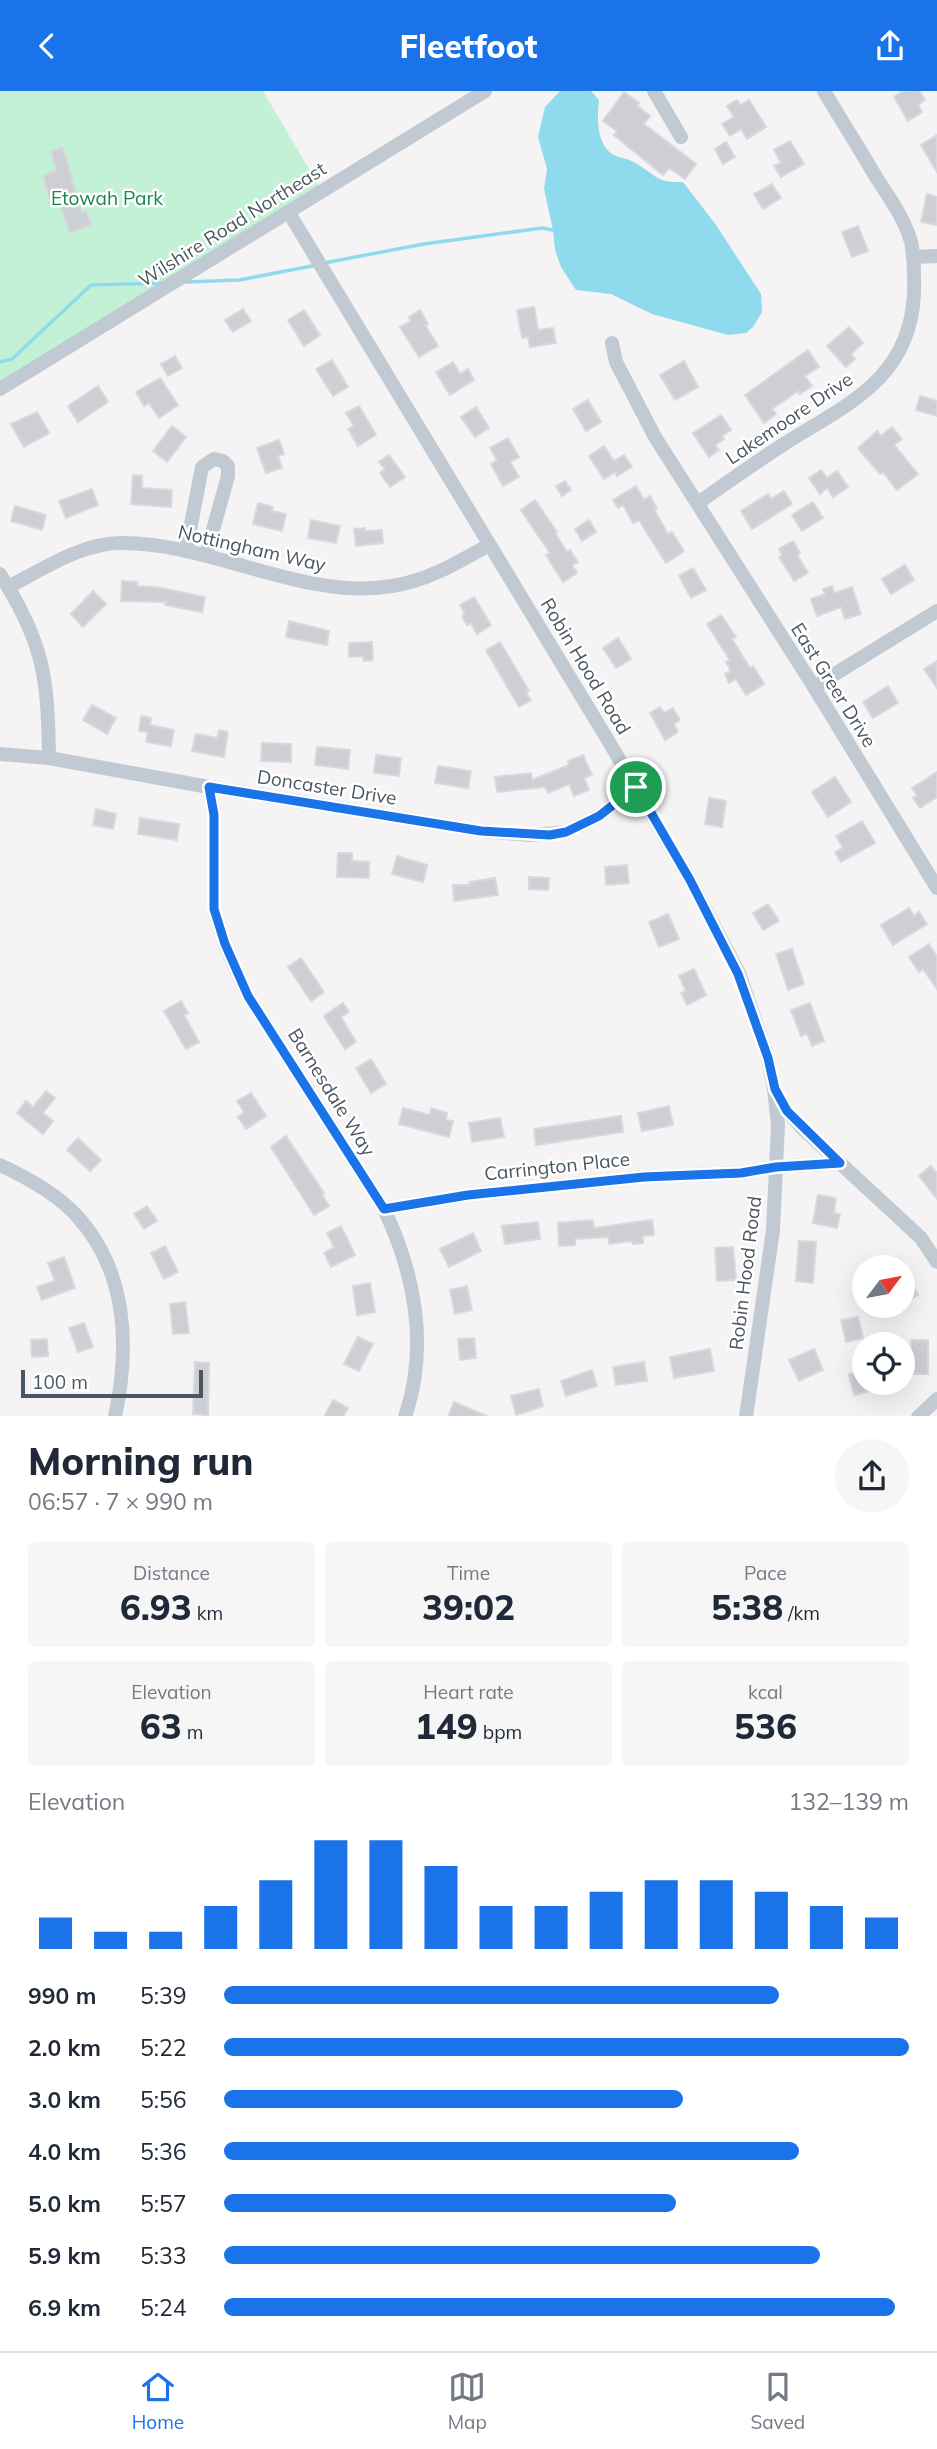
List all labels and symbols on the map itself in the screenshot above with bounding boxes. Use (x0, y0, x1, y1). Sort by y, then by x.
street label: Wilshire Road Northeast (134, 156, 331, 292)
park label: Etowah Park (51, 186, 163, 210)
street label: Lakemoore Drive (721, 367, 857, 469)
street label: Nottingham Way (176, 519, 328, 577)
street label: Robin Hood Road (536, 593, 636, 739)
street label: East Greer Drive (786, 618, 882, 752)
pin (606, 757, 666, 817)
street label: Doncaster Drive (256, 764, 398, 810)
street label: Barnesdale Way (283, 1024, 381, 1160)
street label: Carrington Place (483, 1146, 631, 1186)
street label: Robin Hood Road (724, 1195, 766, 1351)
north arrow (852, 1255, 915, 1318)
scale bar (21, 1367, 203, 1399)

